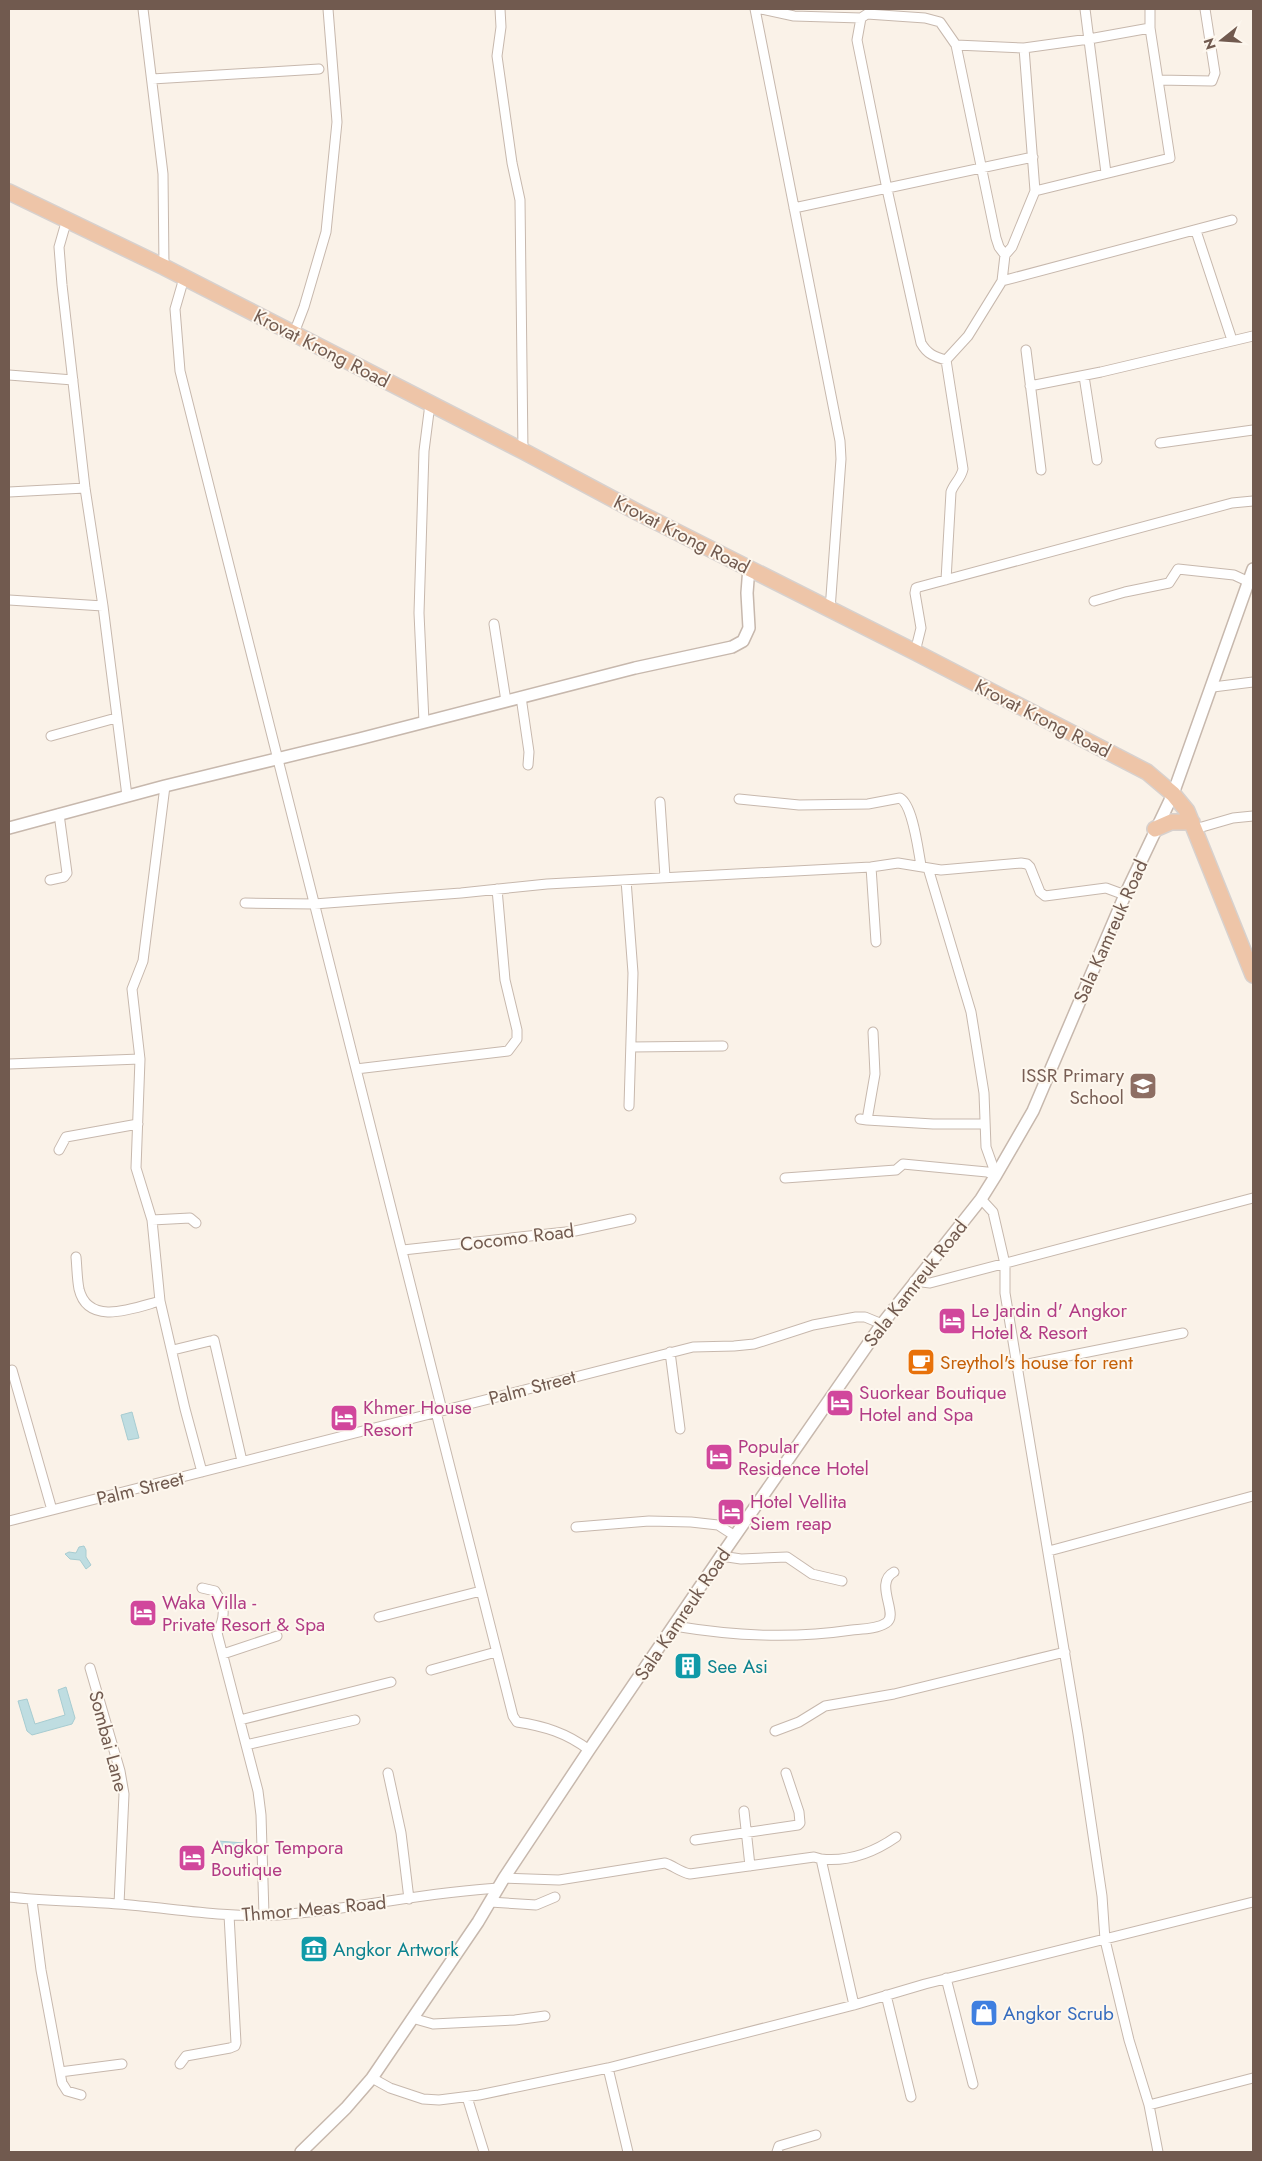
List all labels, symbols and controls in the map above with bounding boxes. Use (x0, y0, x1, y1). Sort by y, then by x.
north arrow (1197, 15, 1247, 65)
text: N (1198, 36, 1221, 52)
street label: Krovat Krong Road (249, 302, 395, 394)
street label: Krovat Krong Road (609, 488, 755, 580)
street label: Krovat Krong Road (970, 672, 1116, 764)
street label: Sala Kamreuk Road (1067, 855, 1154, 1007)
place label: ISSR Primary School (1021, 1062, 1125, 1111)
school or university icon: ISSR Primary School (1128, 1071, 1158, 1101)
street label: Sala Kamreuk Road (857, 1214, 974, 1352)
street label: Cocomo Road (458, 1217, 576, 1258)
place label: Le Jardin d' Angkor Hotel & Resort (971, 1297, 1127, 1346)
hotel icon: Le Jardin d' Angkor Hotel & Resort (937, 1306, 967, 1336)
cafe icon: Sreythol's house for rent (906, 1347, 936, 1377)
place label: Sreythol's house for rent (940, 1349, 1133, 1376)
street label: Palm Street (486, 1363, 579, 1412)
place label: Suorkear Boutique Hotel and Spa (859, 1379, 1007, 1428)
hotel icon: Suorkear Boutique Hotel and Spa (825, 1388, 855, 1418)
place label: Khmer House Resort (363, 1394, 472, 1443)
hotel icon: Khmer House Resort (329, 1403, 359, 1433)
place label: Popular Residence Hotel (738, 1433, 869, 1482)
hotel icon: Popular Residence Hotel (704, 1442, 734, 1472)
street label: Palm Street (94, 1464, 187, 1512)
place label: Hotel Vellita Siem reap (750, 1488, 847, 1537)
hotel icon: Hotel Vellita Siem reap (716, 1497, 746, 1527)
street label: Sala Kamreuk Road (628, 1543, 737, 1686)
place label: Waka Villa - Private Resort & Spa (162, 1589, 325, 1638)
hotel icon: Waka Villa - Private Resort & Spa (128, 1598, 158, 1628)
building icon: See Asi (673, 1651, 703, 1681)
place label: See Asi (707, 1653, 768, 1680)
street label: Sombai Lane (82, 1688, 135, 1795)
place label: Angkor Tempora Boutique (211, 1834, 343, 1883)
hotel icon: Angkor Tempora Boutique (177, 1843, 207, 1873)
street label: Thmor Meas Road (241, 1889, 387, 1928)
museum icon: Angkor Artwork (299, 1934, 329, 1964)
place label: Angkor Artwork (333, 1936, 459, 1963)
shop icon: Angkor Scrub (969, 1998, 999, 2028)
place label: Angkor Scrub (1003, 2000, 1114, 2027)

